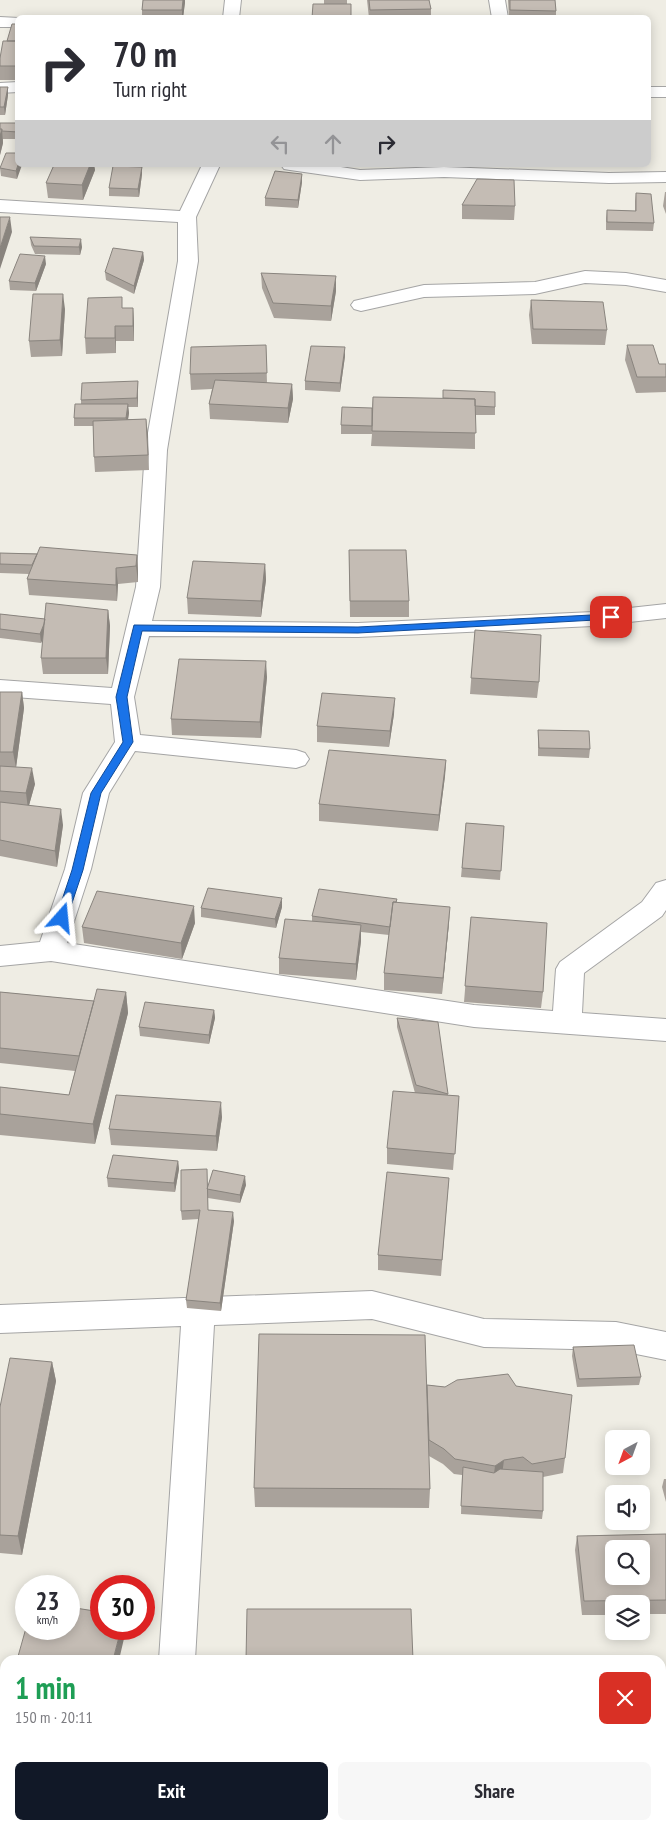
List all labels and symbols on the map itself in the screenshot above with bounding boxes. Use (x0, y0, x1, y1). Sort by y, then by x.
pin (590, 596, 632, 638)
position arrow (35, 891, 87, 943)
north arrow (605, 1430, 650, 1475)
speed limit sign: 30 (90, 1575, 155, 1640)

